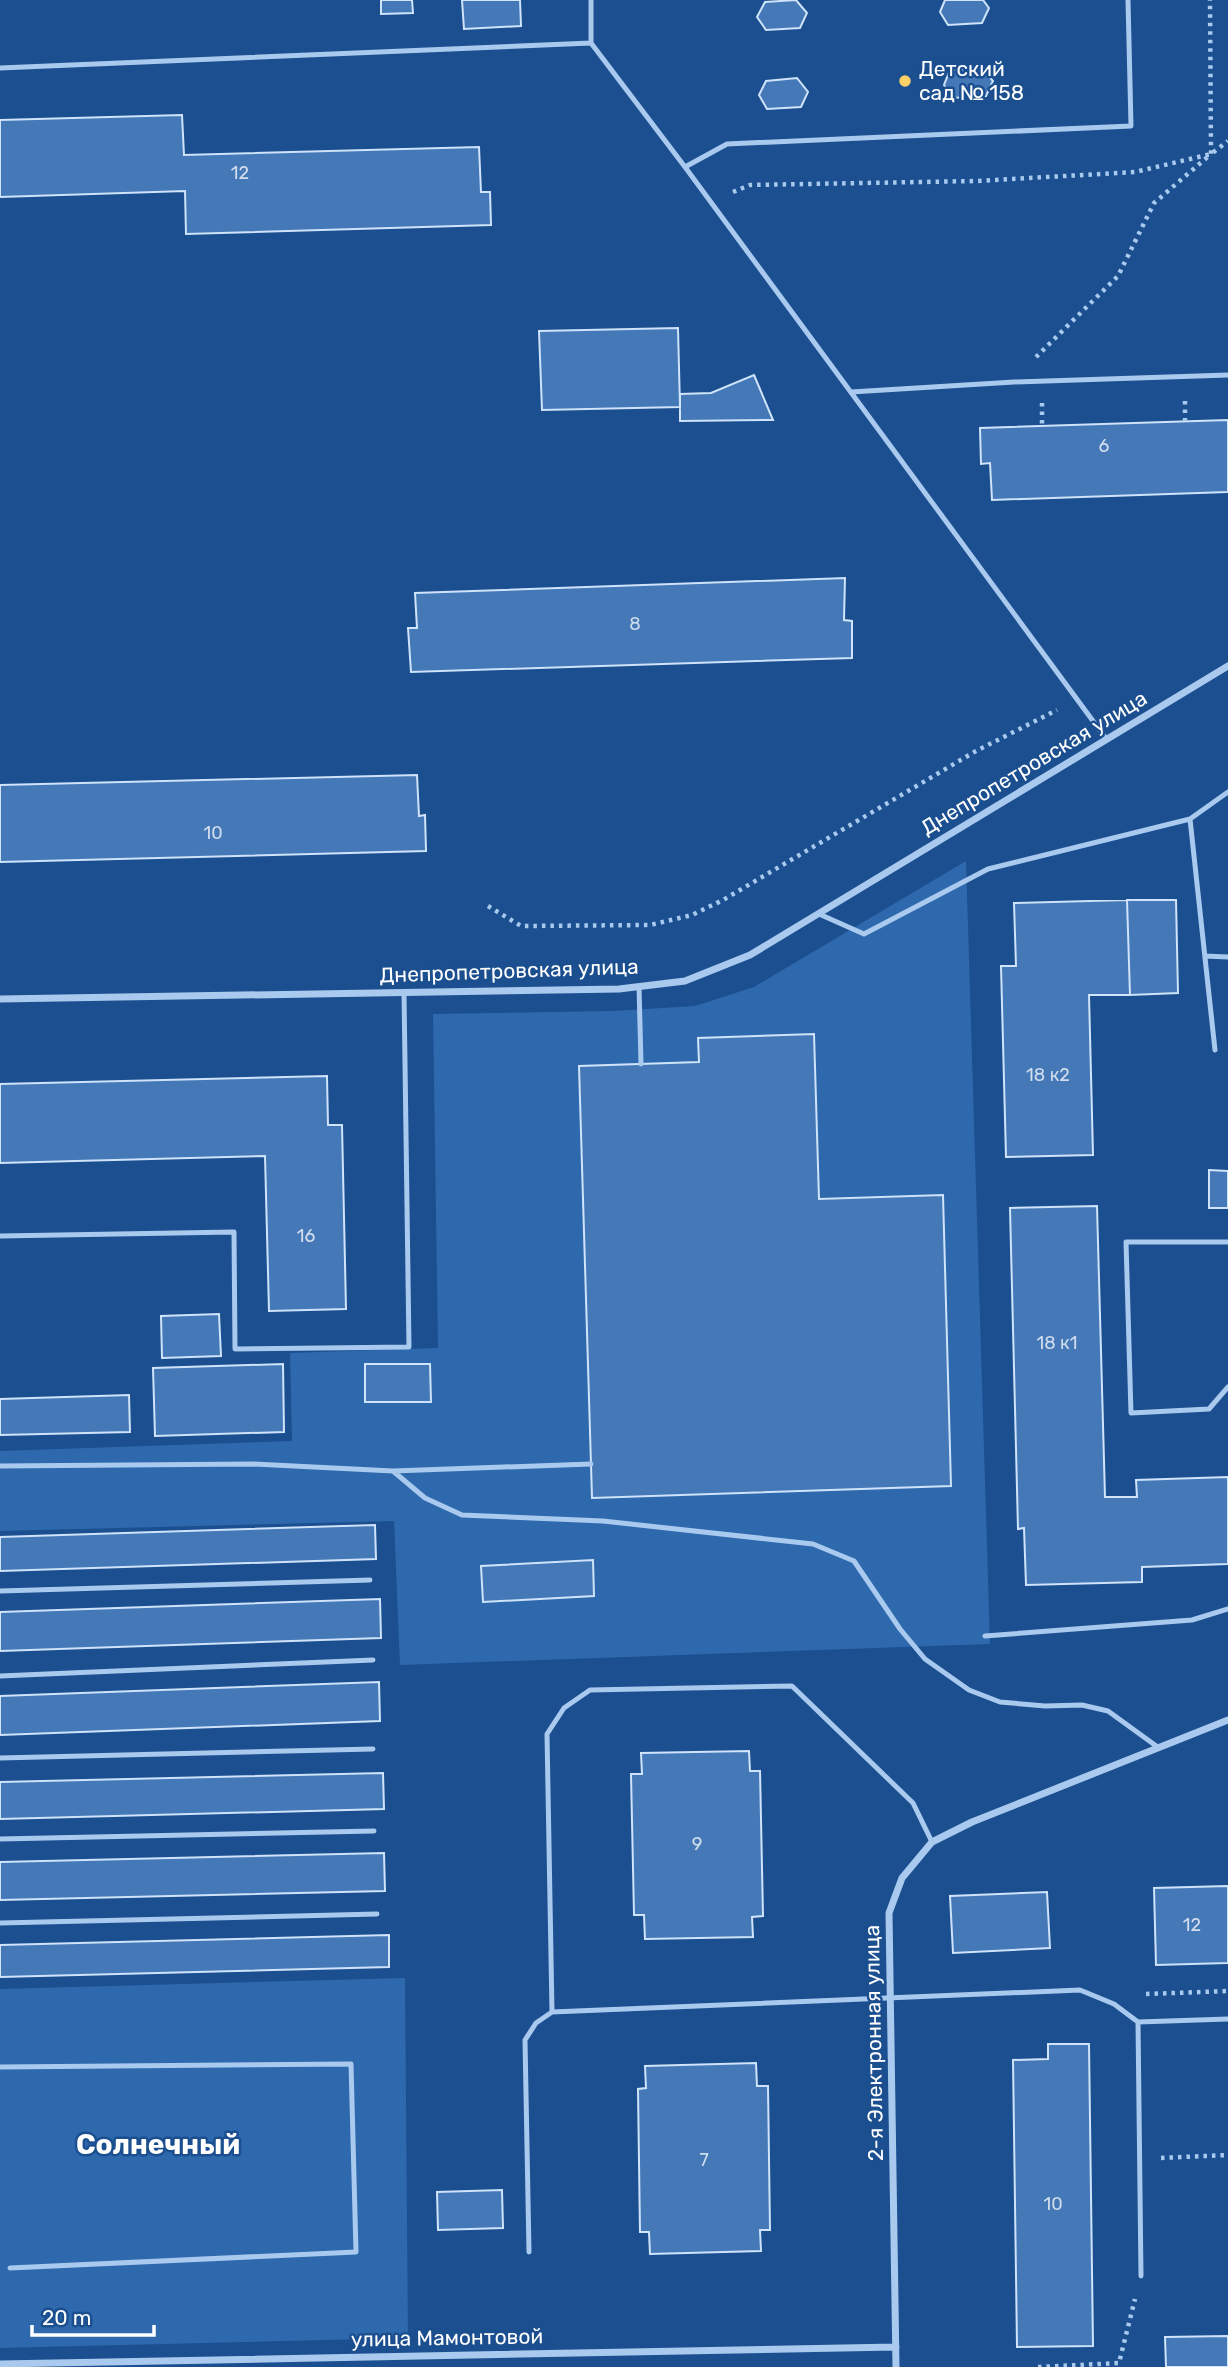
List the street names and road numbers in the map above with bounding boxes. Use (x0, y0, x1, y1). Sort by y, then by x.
street label: Днепропетровская улица (916, 685, 1151, 840)
street label: Днепропетровская улица (379, 953, 639, 988)
street label: 2-я Электронная улица (859, 1925, 888, 2161)
street label: улица Мамонтовой (351, 2323, 543, 2352)

